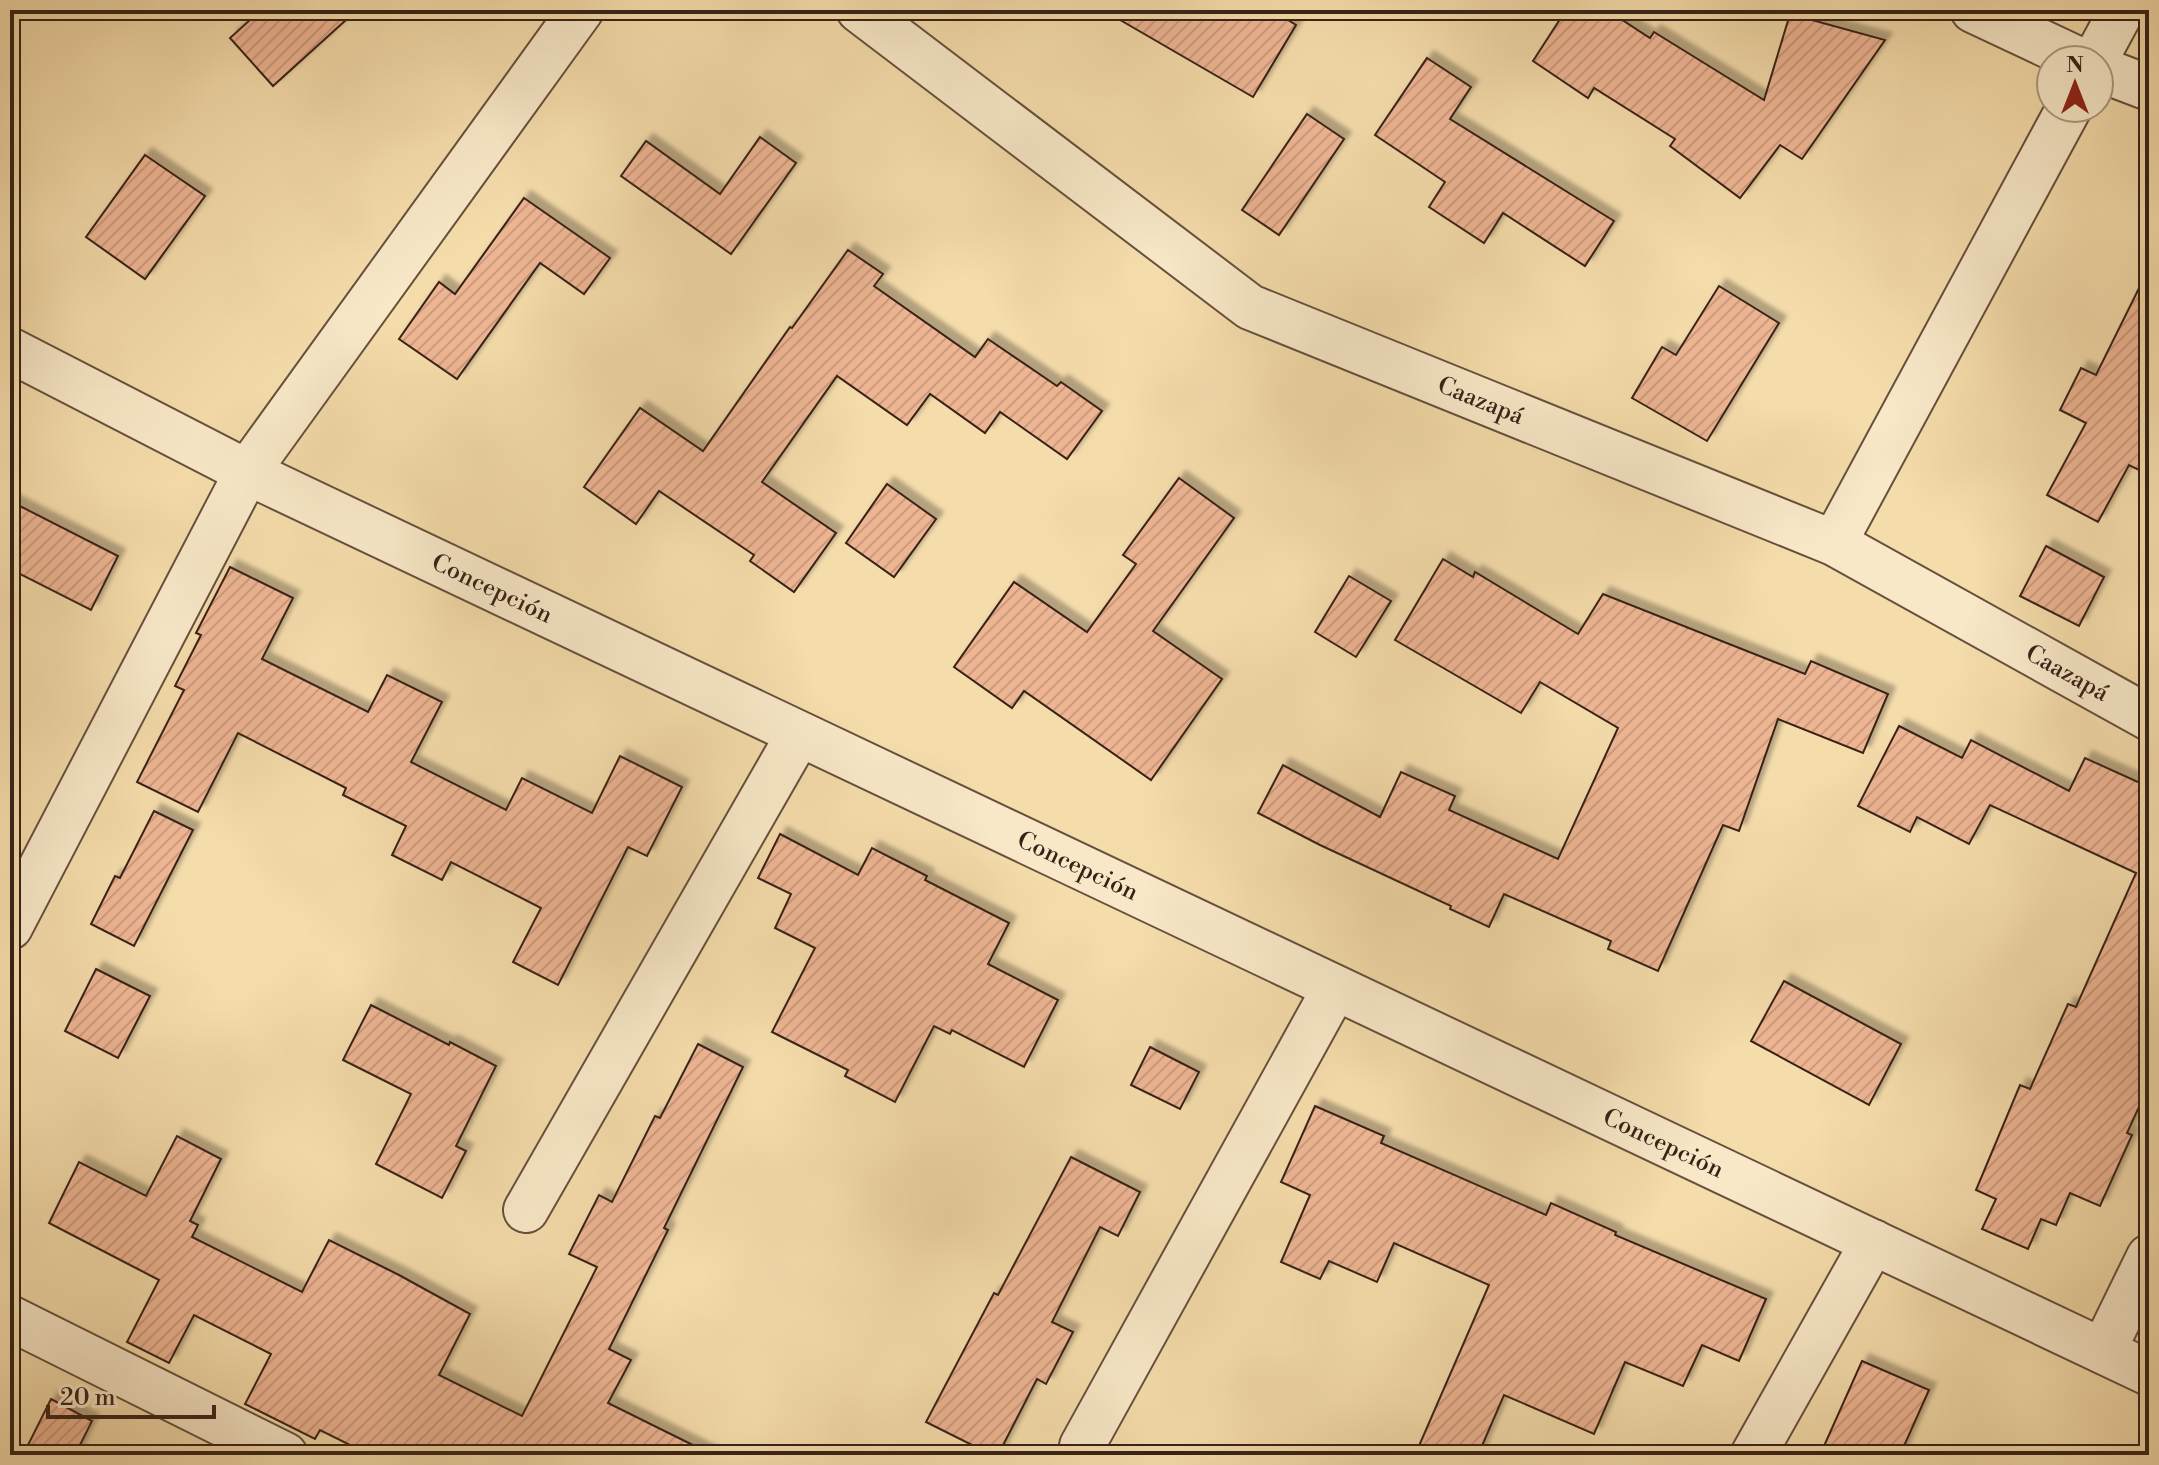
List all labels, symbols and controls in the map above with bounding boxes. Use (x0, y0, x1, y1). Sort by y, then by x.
north arrow (2035, 44, 2115, 124)
text: N (2066, 52, 2084, 79)
street label: Caazapá (1433, 370, 1529, 432)
street label: Concepción (427, 548, 557, 631)
street label: Caazapá (2020, 638, 2115, 709)
street label: Concepción (1012, 825, 1143, 908)
street label: Concepción (1598, 1102, 1728, 1185)
scale bar (48, 1369, 214, 1419)
text: 20 m (60, 1383, 116, 1413)

